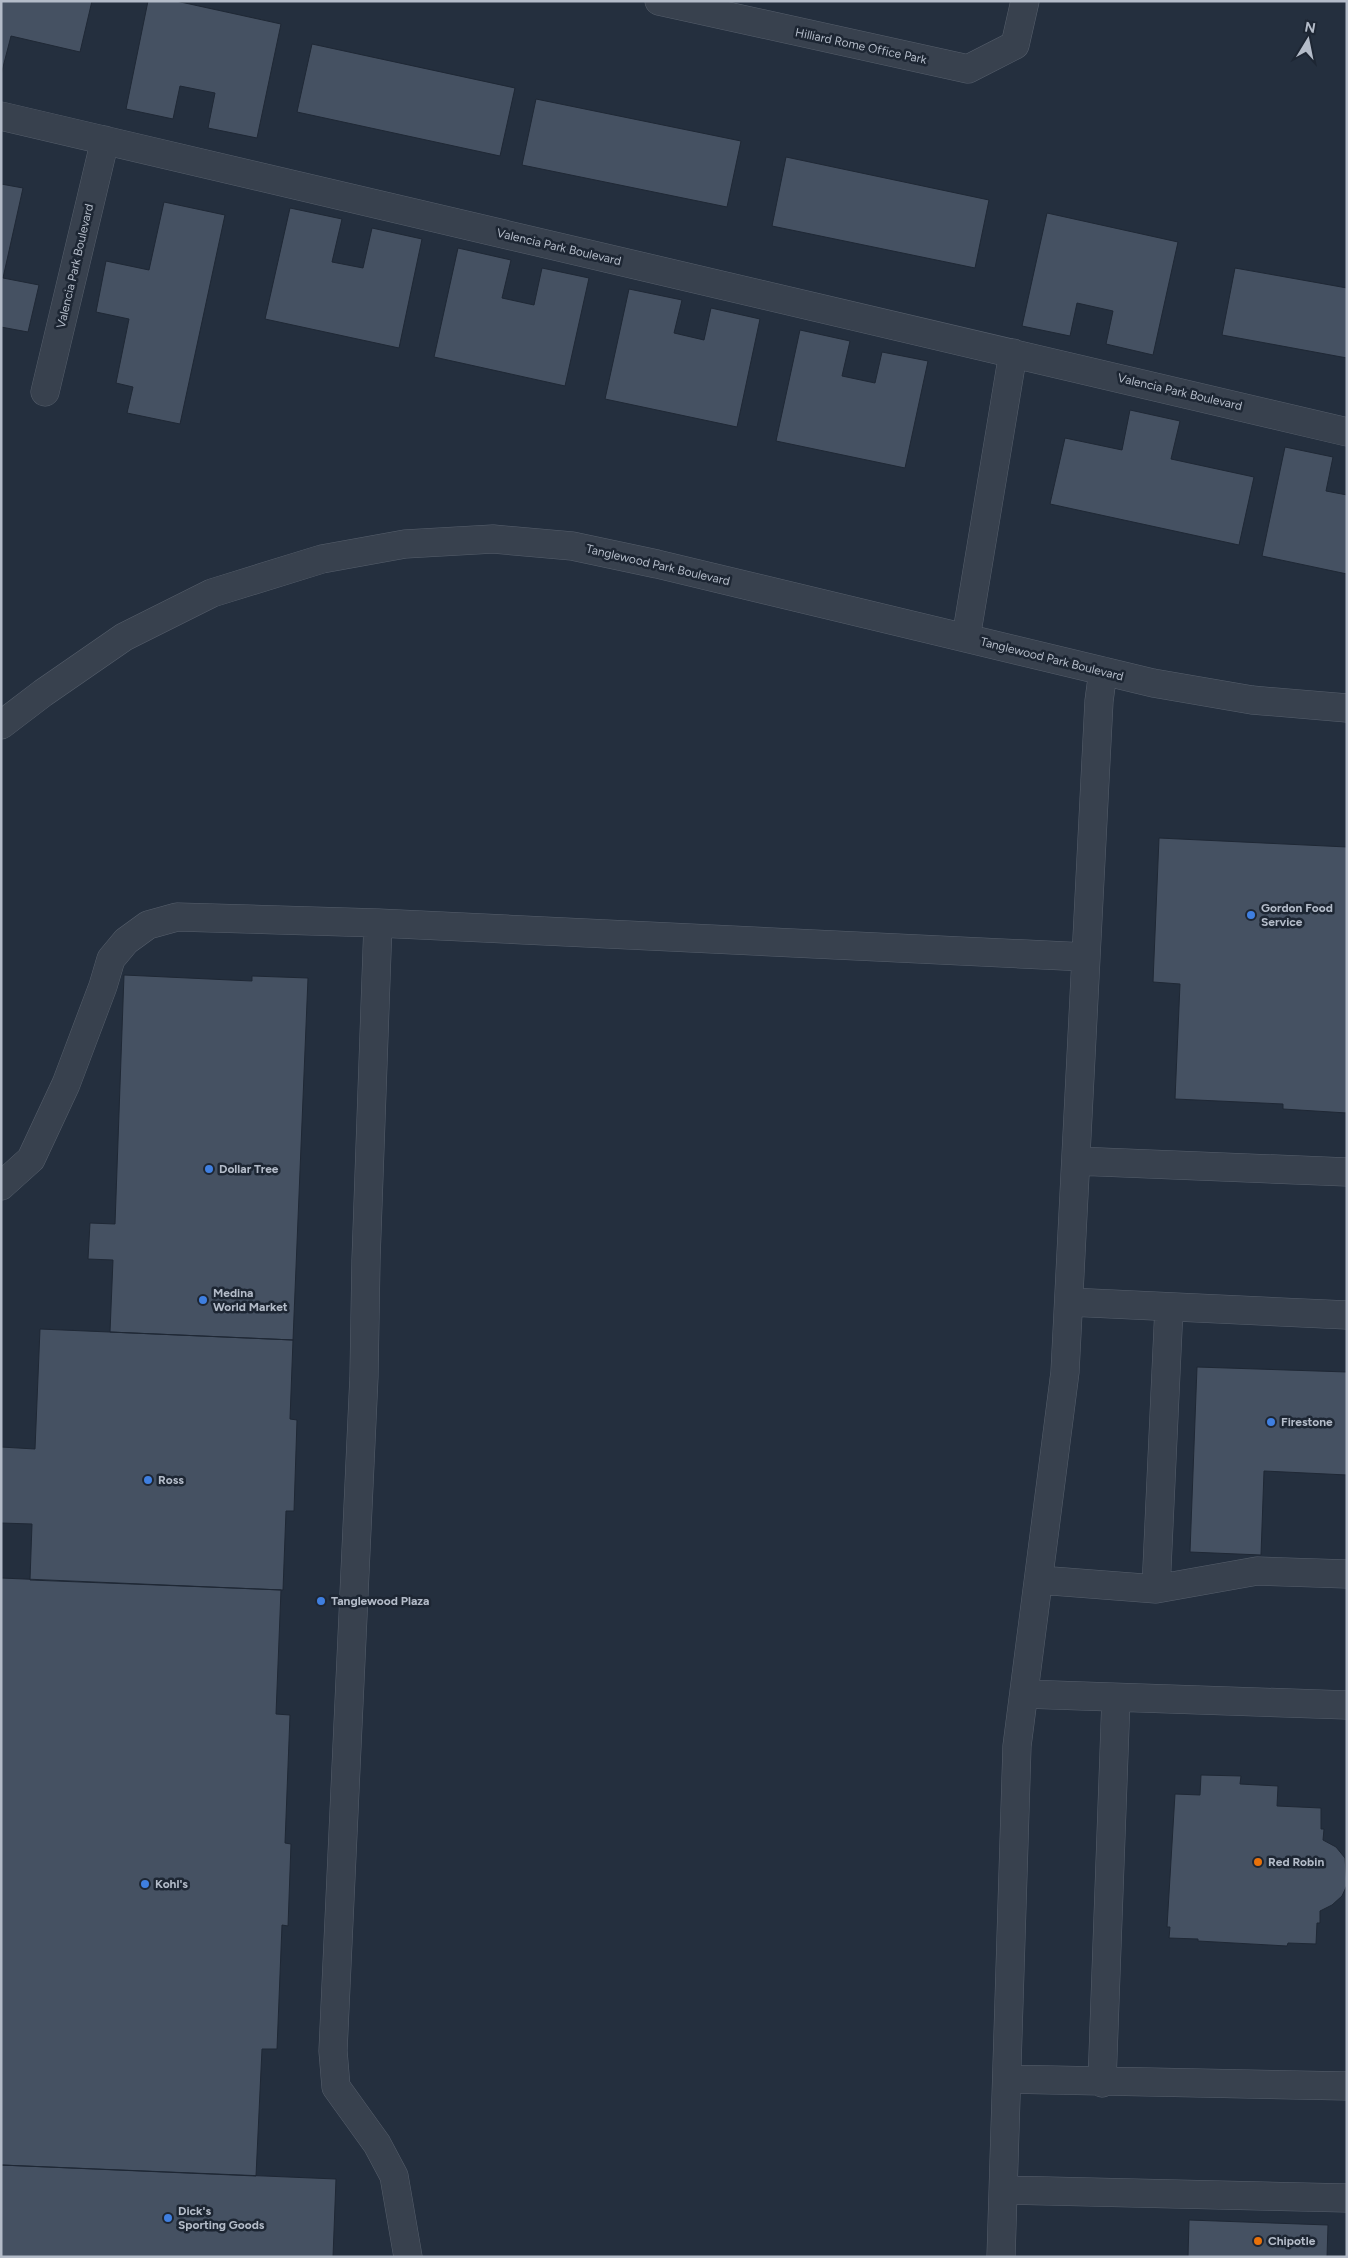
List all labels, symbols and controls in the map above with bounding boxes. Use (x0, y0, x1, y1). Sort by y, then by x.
north arrow (1283, 15, 1333, 65)
text: N (1303, 18, 1317, 37)
street label: Hilliard Rome Office Park (794, 25, 928, 67)
street label: Valencia Park Boulevard (54, 202, 96, 330)
street label: Valencia Park Boulevard (495, 226, 623, 268)
street label: Valencia Park Boulevard (1116, 371, 1244, 413)
street label: Tanglewood Park Boulevard (585, 542, 731, 588)
street label: Tanglewood Park Boulevard (979, 634, 1125, 684)
place label: Gordon Food Service (1261, 901, 1333, 929)
marker: Gordon Food Service (1245, 909, 1257, 921)
place label: Dollar Tree (219, 1162, 279, 1176)
marker: Dollar Tree (203, 1163, 215, 1175)
place label: Medina World Market (213, 1286, 288, 1314)
marker: Medina World Market (197, 1294, 209, 1306)
place label: Firestone (1281, 1415, 1333, 1429)
marker: Firestone (1265, 1416, 1277, 1428)
place label: Ross (158, 1473, 184, 1487)
marker: Ross (142, 1474, 154, 1486)
place label: Tanglewood Plaza (331, 1594, 429, 1608)
marker: Tanglewood Plaza (315, 1595, 327, 1607)
place label: Red Robin (1268, 1855, 1324, 1869)
marker: Red Robin (1252, 1856, 1264, 1868)
place label: Kohl's (155, 1877, 188, 1891)
marker: Kohl's (139, 1878, 151, 1890)
place label: Dick's Sporting Goods (178, 2204, 265, 2232)
marker: Dick's Sporting Goods (162, 2212, 174, 2224)
place label: Chipotle (1268, 2234, 1316, 2248)
marker: Chipotle (1252, 2235, 1264, 2247)

